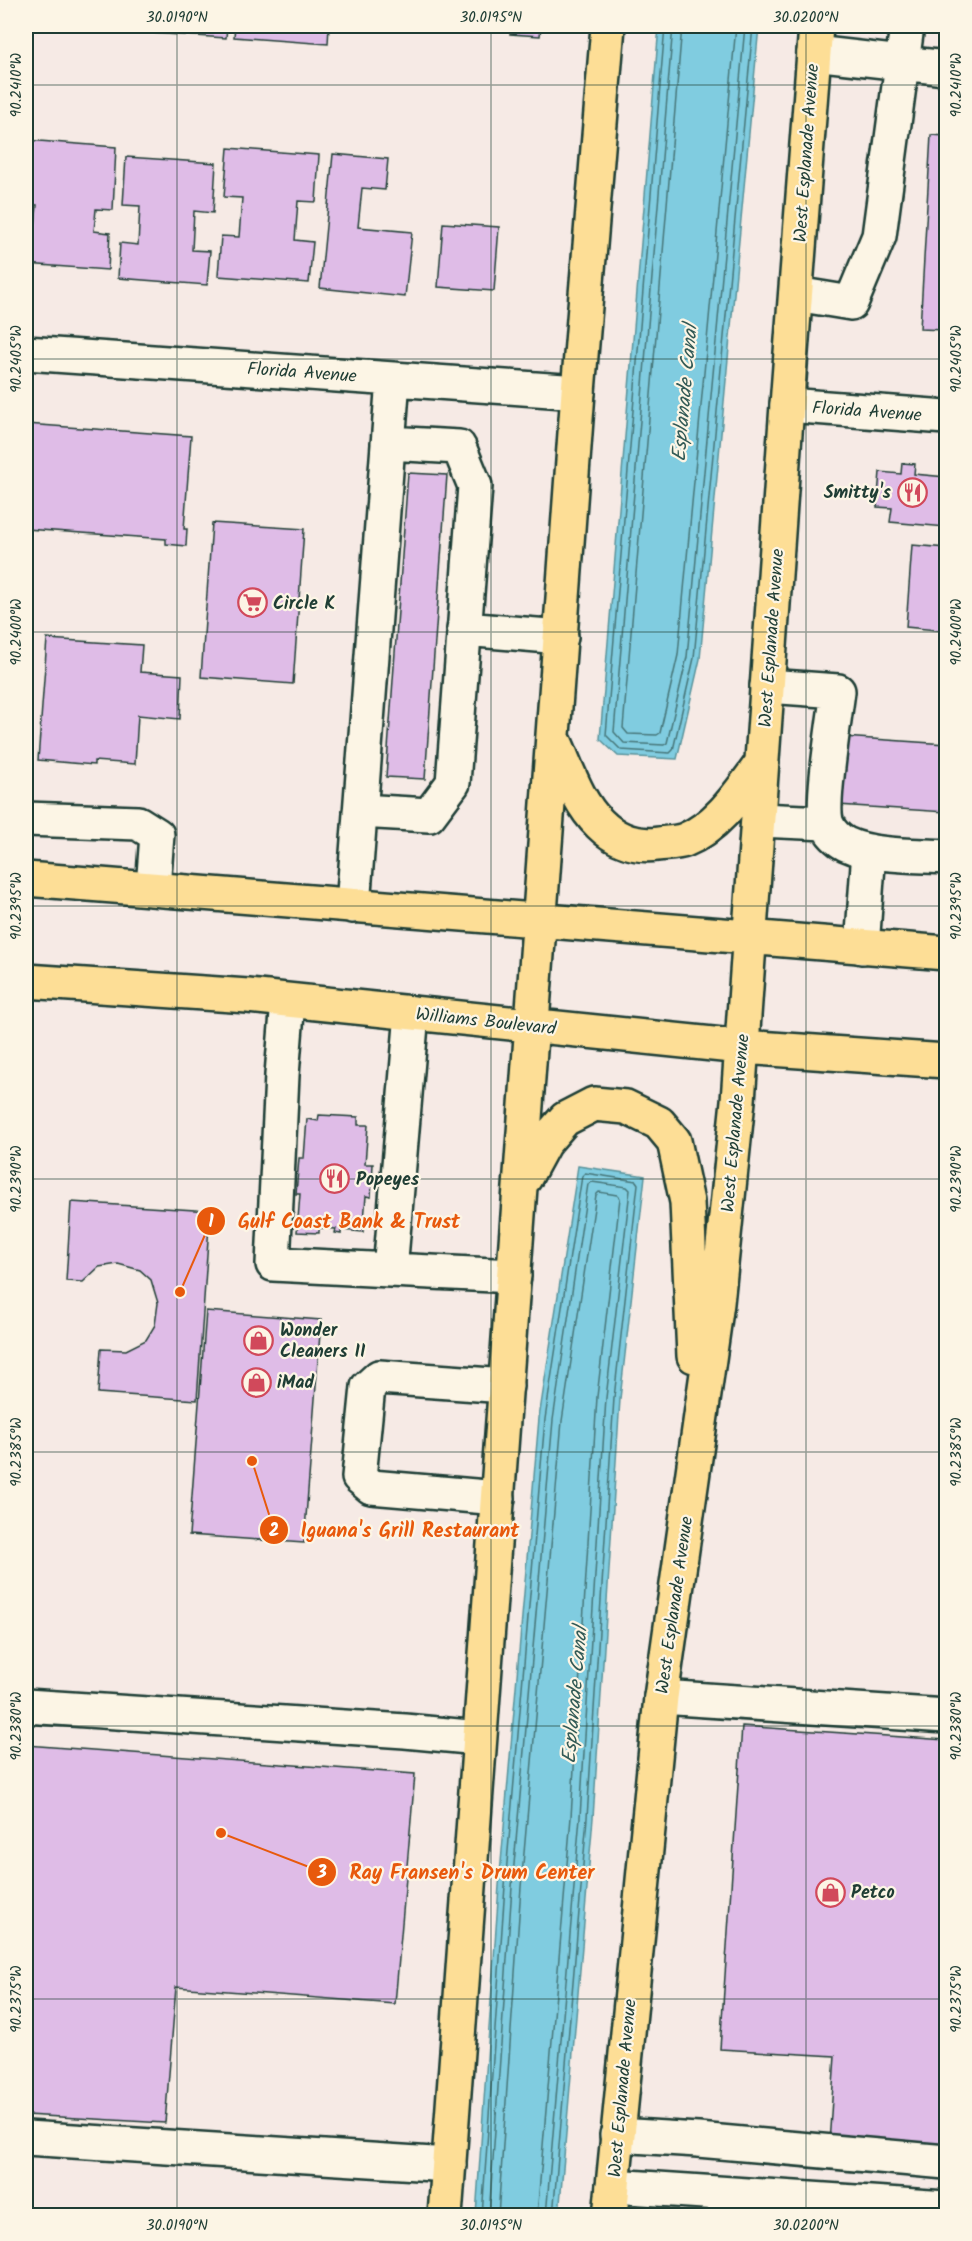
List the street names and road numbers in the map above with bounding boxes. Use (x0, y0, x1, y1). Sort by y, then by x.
street label: West Esplanade Avenue (787, 63, 828, 243)
street label: Florida Avenue (246, 355, 358, 392)
street label: Florida Avenue (811, 394, 923, 431)
street label: West Esplanade Avenue (752, 548, 793, 728)
street label: Williams Boulevard (414, 1001, 558, 1044)
street label: West Esplanade Avenue (714, 1033, 759, 1214)
street label: West Esplanade Avenue (649, 1515, 702, 1696)
street label: West Esplanade Avenue (601, 1998, 646, 2179)

